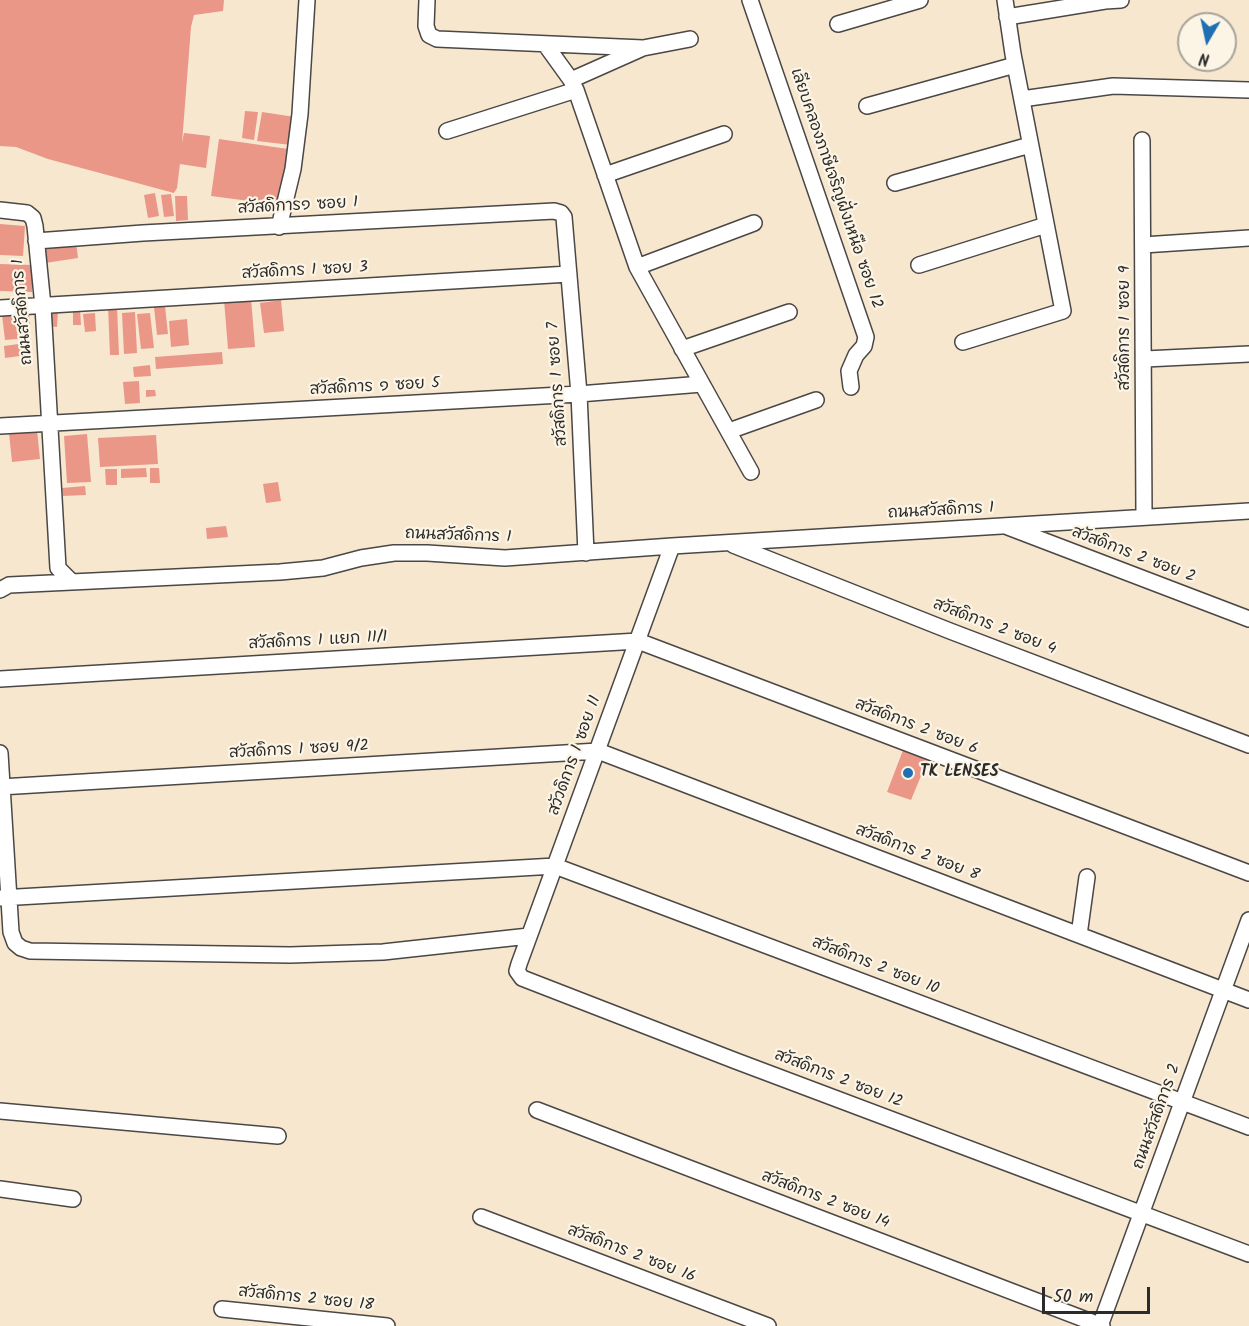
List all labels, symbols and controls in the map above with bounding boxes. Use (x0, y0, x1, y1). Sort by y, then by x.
north arrow (1177, 12, 1237, 72)
text: N (1197, 45, 1211, 71)
street label: เลียบคลองภาษีเจริญฝั่งเหนือ ซอย 12 (785, 66, 885, 312)
street label: สวัสดิการ๑ ซอย 1 (237, 194, 359, 220)
street label: ถนนสวัสดิการ 1 (10, 258, 38, 366)
street label: สวัสดิการ 1 ซอย 3 (241, 259, 369, 285)
street label: สวัสดิการ 1 ซอย 9 (1116, 265, 1136, 391)
street label: สวัสดิการ 1 ซอย 7 (545, 321, 573, 447)
street label: สวัสดิการ ๑ ซอย 5 (309, 375, 441, 401)
street label: ถนนสวัสดิการ 1 (887, 500, 995, 524)
street label: สวัสดิการ 2 ซอย 2 (1069, 524, 1197, 588)
street label: ถนนสวัสดิการ 1 (404, 526, 512, 548)
street label: สวัสดิการ 2 ซอย 4 (930, 596, 1058, 660)
street label: สวัสดิการ 1 แยก 11/1 (248, 629, 388, 655)
street label: สวัวดิการ 1 ซอย 11 (545, 694, 607, 818)
street label: สวัสดิการ 2 ซอย 6 (852, 696, 980, 760)
street label: สวัสดิการ 1 ซอย 9/2 (229, 738, 369, 764)
place label: TK LENSES (920, 763, 999, 783)
marker: TK LENSES (901, 766, 915, 780)
street label: สวัสดิการ 2 ซอย 8 (852, 822, 982, 886)
street label: สวัสดิการ 2 ซอย 10 (809, 934, 941, 1000)
street label: สวัสดิการ 2 ซอย 12 (771, 1047, 905, 1113)
street label: ถนนสวัสดิการ 2 (1130, 1062, 1186, 1172)
street label: สวัสดิการ 2 ซอย 14 (758, 1168, 892, 1234)
street label: สวัสดิการ 2 ซอย 16 (564, 1222, 698, 1288)
scale bar (1045, 1275, 1153, 1313)
street label: สวัสดิการ 2 ซอย 18 (237, 1283, 375, 1317)
text: 50 m (1053, 1283, 1093, 1312)

